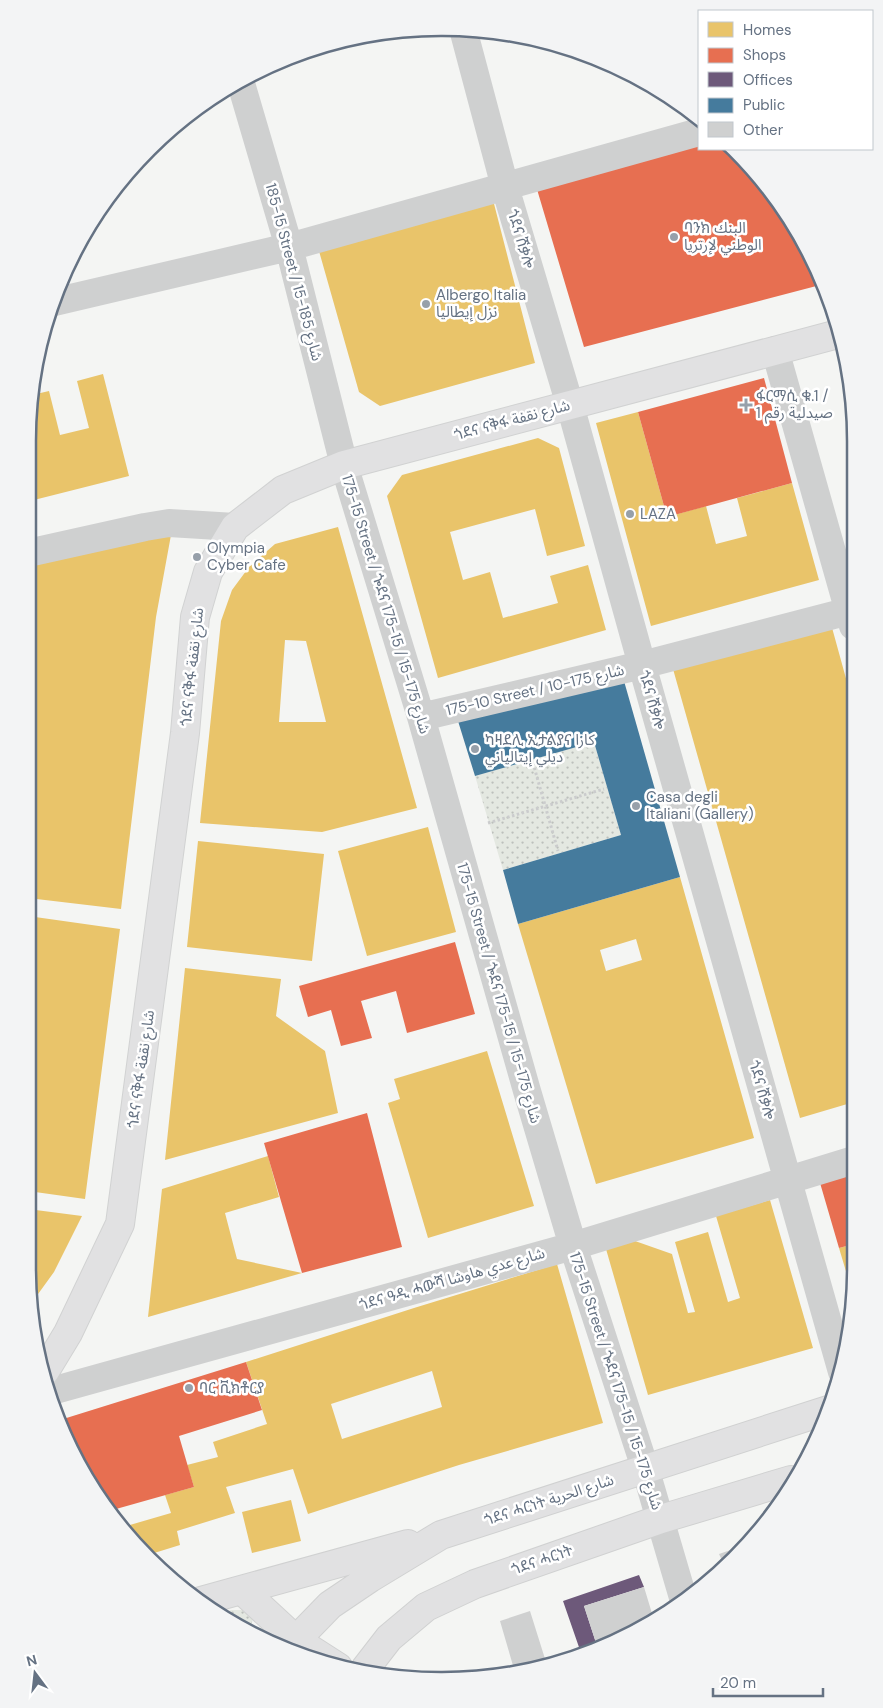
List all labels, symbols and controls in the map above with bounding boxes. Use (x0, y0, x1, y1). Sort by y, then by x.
legend (698, 10, 873, 150)
text: Homes (743, 20, 792, 40)
text: Shops (743, 45, 786, 65)
text: Offices (743, 70, 793, 90)
text: Public (743, 95, 785, 115)
text: Other (743, 120, 784, 140)
street label: 185-15 Street / شارع 185-15 (259, 181, 327, 364)
street label: ጎደና ሸቃሎ (503, 207, 539, 271)
place label: ባንክ البنك الوطني لإرتريا (684, 218, 762, 256)
marker: ባንክ البنك الوطني لإرتريا (668, 231, 680, 243)
place label: Albergo Italia نزل إيطاليا (436, 285, 526, 322)
marker: Albergo Italia نزل إيطاليا (420, 298, 432, 310)
place label: ፋርማሲ ቁ.1 / صيدلية رقم 1 (756, 386, 833, 424)
street label: ጎደና ናቅፋ شارع نقفة (452, 395, 573, 447)
marker: ፋርማሲ ቁ.1 / صيدلية رقم 1 (740, 399, 752, 411)
street label: 175-15 Street / ጐደና 175-15 / شارع 175-15 (335, 472, 435, 737)
place label: LAZA (640, 504, 676, 524)
marker: LAZA (624, 508, 636, 520)
place label: Olympia Cyber Cafe (207, 538, 286, 575)
marker: Olympia Cyber Cafe (191, 551, 203, 563)
street label: ጎደና ናቅፋ شارع نقفة (176, 607, 210, 727)
street label: 175-10 Street / شارع 175-10 (444, 660, 627, 722)
street label: ጎደና ሸቃሎ (634, 668, 670, 732)
place label: ካዛደሊ ኢታልያና كازا ديلي إيتالياني (485, 730, 595, 768)
marker: ካዛደሊ ኢታልያና كازا ديلي إيتالياني (469, 743, 481, 755)
place label: Casa degli Italiani (Gallery) (646, 787, 754, 824)
marker: Casa degli Italiani (Gallery) (630, 800, 642, 812)
street label: 175-15 Street / ጐደና 175-15 / شارع 175-15 (450, 860, 546, 1126)
street label: ጎደና ናቅፋ شارع نقفة (123, 1008, 161, 1130)
street label: ጎደና ሸቃሎ (744, 1058, 780, 1122)
street label: ጎደና ዓዲ ሓውሻ شارع عدي هاوشا (357, 1243, 548, 1317)
street label: 175-15 Street / ጐደና 175-15 / شارع 175-15 (563, 1249, 667, 1513)
place label: ባር ቪክቶርያ (199, 1378, 264, 1398)
marker: ባር ቪክቶርያ (183, 1382, 195, 1394)
street label: ጎደና ሓርነት شارع الحرية (482, 1470, 617, 1532)
street label: ጎደና ሓርነት (509, 1540, 575, 1580)
north arrow (10, 1648, 60, 1698)
text: N (24, 1650, 39, 1670)
scale bar (713, 1666, 823, 1698)
text: 20 m (720, 1673, 756, 1693)

